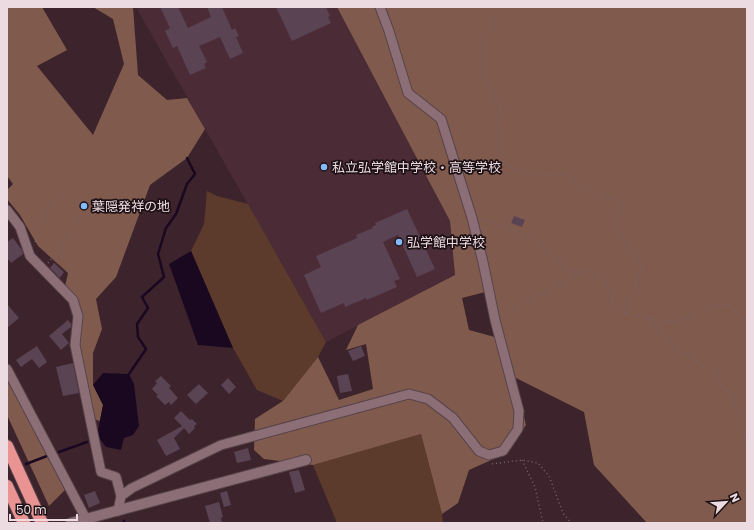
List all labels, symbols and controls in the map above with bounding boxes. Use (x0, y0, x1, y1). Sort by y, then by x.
place label: 私立弘学館中学校・高等学校 (332, 158, 501, 177)
marker: 私立弘学館中学校・高等学校 (319, 162, 329, 172)
place label: 葉隠発祥の地 (92, 197, 170, 216)
marker: 葉隠発祥の地 (79, 201, 89, 211)
place label: 弘学館中学校 (407, 233, 485, 252)
marker: 弘学館中学校 (394, 237, 404, 247)
north arrow (706, 482, 746, 522)
text: N (726, 490, 744, 505)
scale bar (10, 496, 77, 522)
text: 50 m (16, 501, 47, 518)

